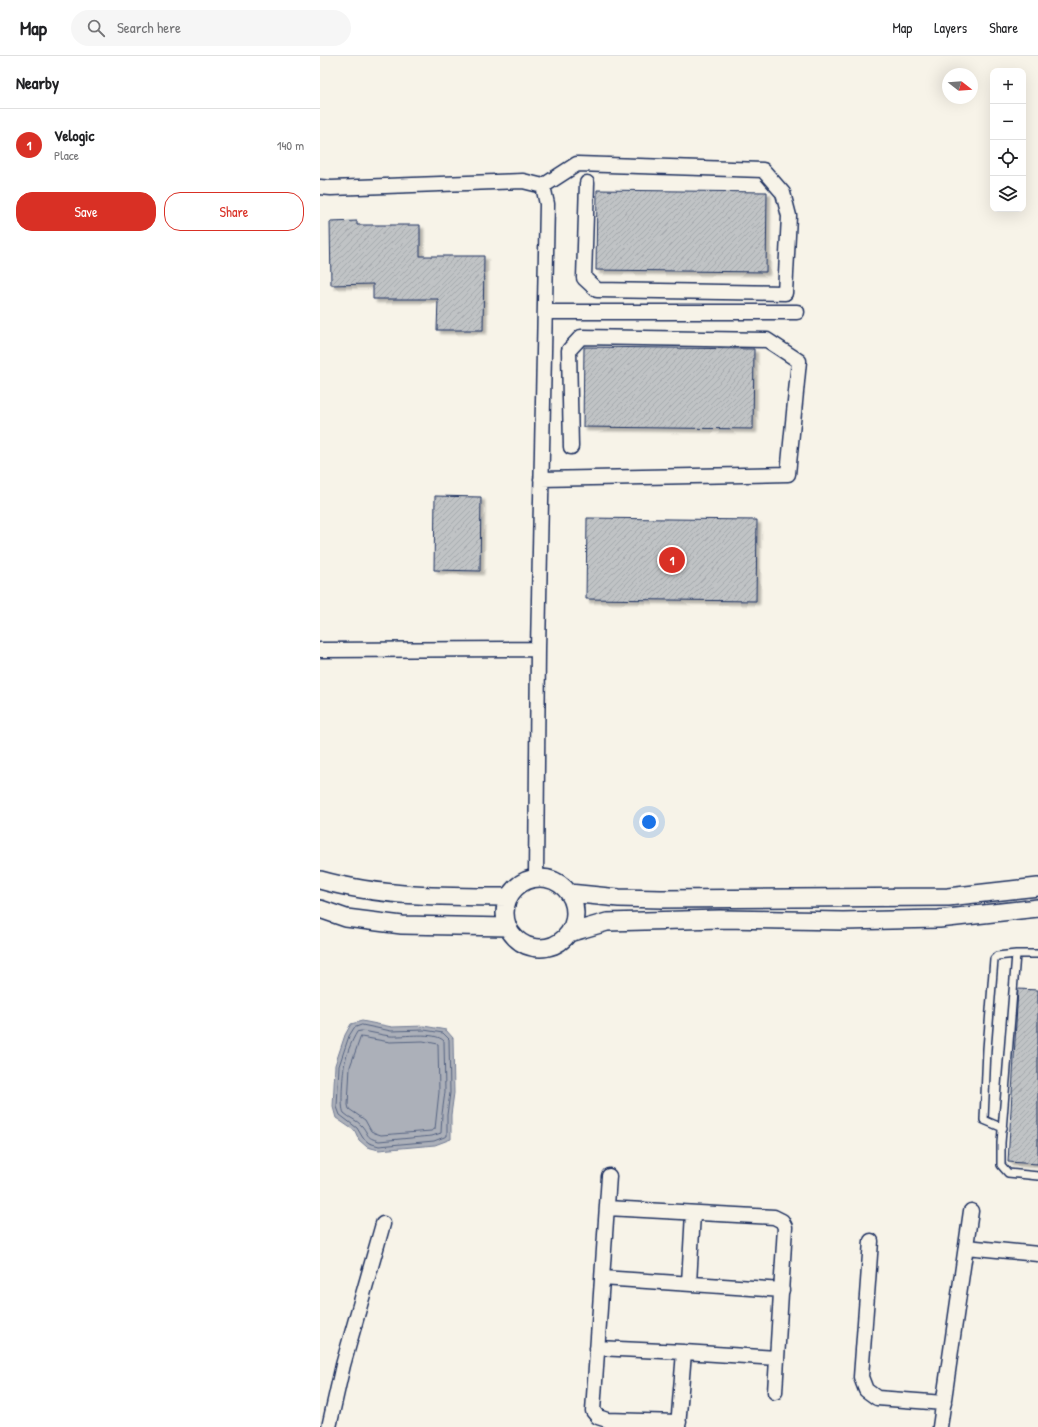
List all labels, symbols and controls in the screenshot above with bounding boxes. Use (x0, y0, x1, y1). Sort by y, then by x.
search box (71, 10, 351, 46)
text: Map (20, 15, 47, 41)
icon: search (85, 17, 107, 39)
text: Search here (117, 17, 181, 38)
text: Map (892, 18, 912, 37)
text: Layers (934, 18, 967, 37)
text: Share (989, 18, 1018, 37)
north arrow (942, 68, 978, 104)
map controls (990, 68, 1026, 212)
button: + (990, 68, 1026, 104)
text: Nearby (16, 71, 59, 94)
button: − (990, 104, 1026, 140)
text: Velogic (54, 125, 94, 146)
text: 1 (27, 136, 31, 154)
text: 140 m (277, 136, 304, 154)
button: locate (990, 140, 1026, 176)
text: Place (54, 146, 79, 164)
button: layers (990, 176, 1026, 212)
button: Save (16, 192, 156, 231)
button: Share (164, 192, 304, 231)
pin: 1 (659, 545, 685, 575)
your location (639, 812, 659, 832)

